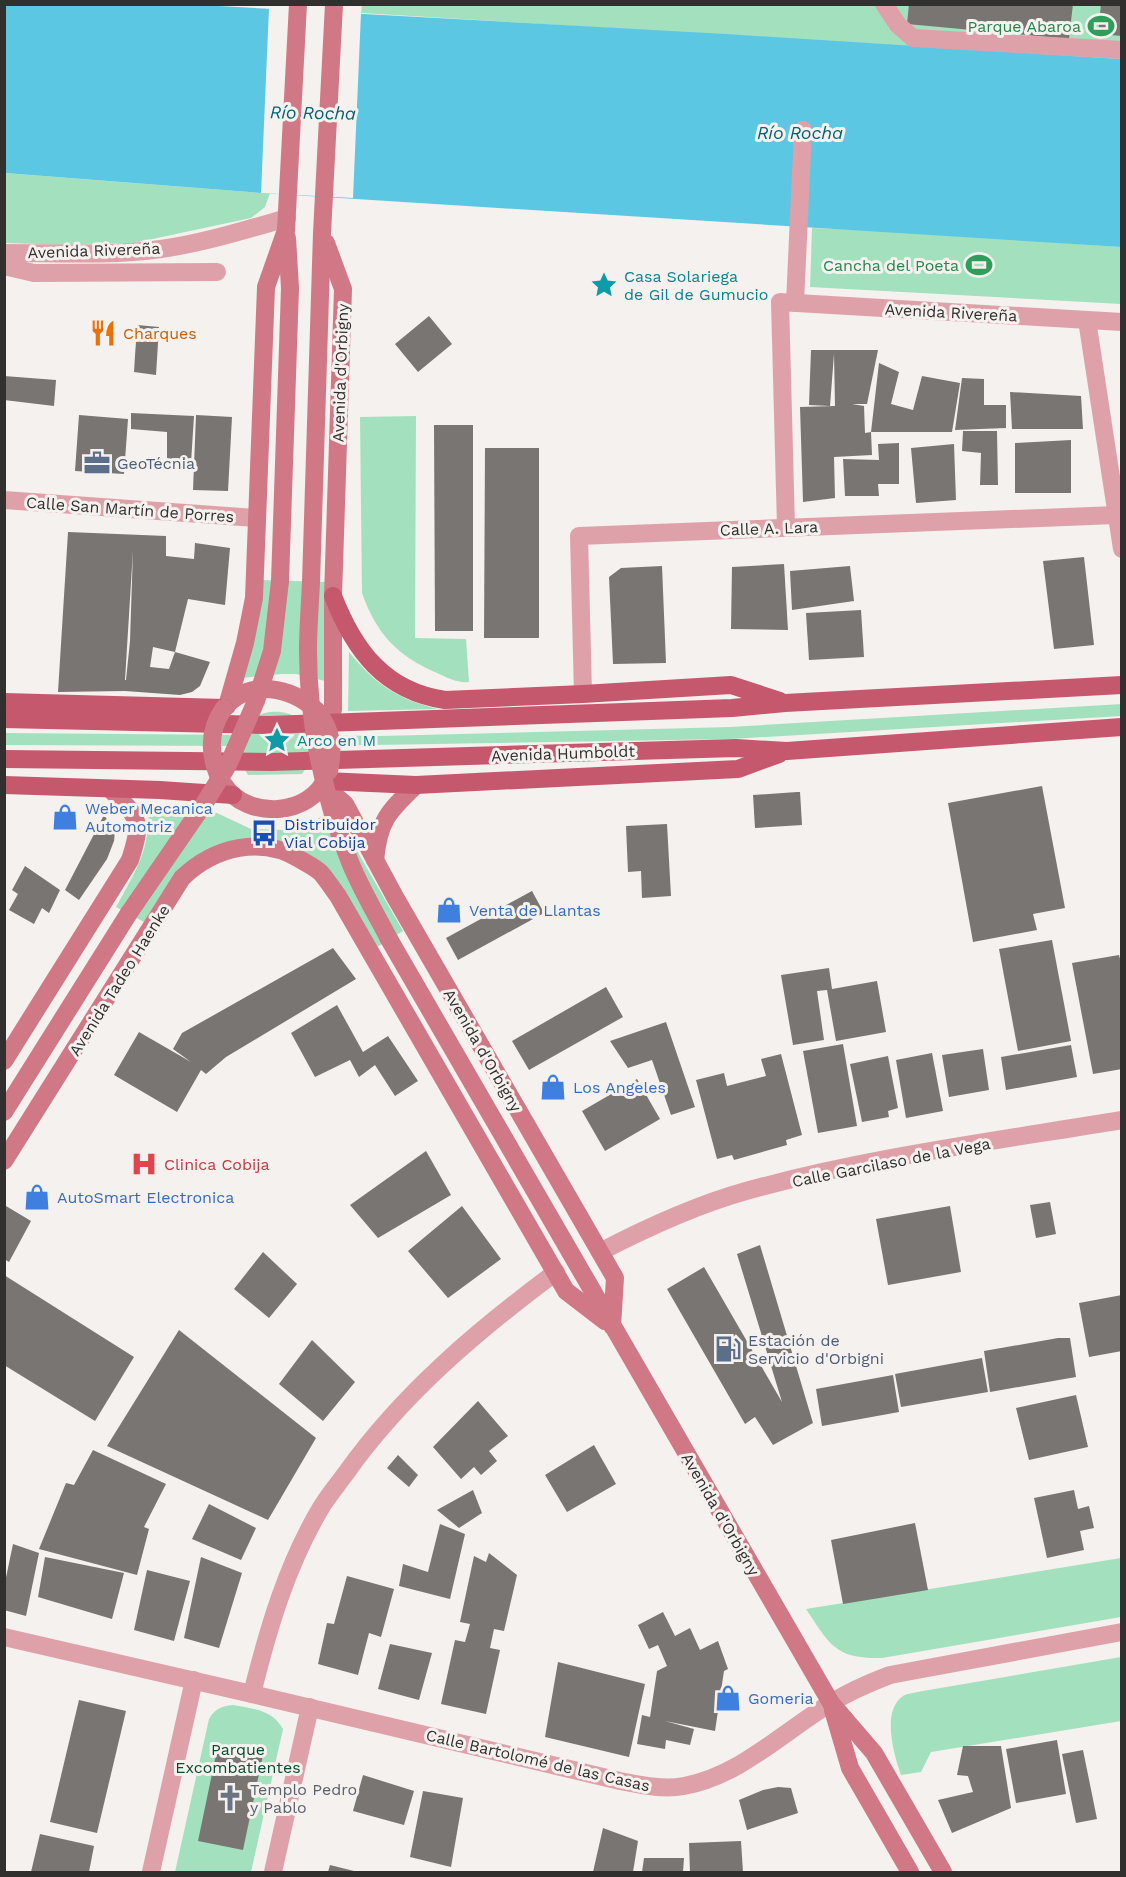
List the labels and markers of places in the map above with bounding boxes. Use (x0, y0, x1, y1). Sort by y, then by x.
sports icon: Parque Abaroa (1086, 11, 1116, 41)
place label: Parque Abaroa (967, 17, 1081, 36)
sports icon: Cancha del Poeta (964, 250, 994, 280)
place label: Cancha del Poeta (823, 256, 959, 275)
place label: Casa Solariega de Gil de Gumucio (624, 267, 768, 304)
place icon: Casa Solariega de Gil de Gumucio (589, 270, 619, 300)
restaurant icon: Charques (88, 318, 118, 348)
place label: Charques (123, 324, 197, 343)
office icon: GeoTécnia (82, 448, 112, 478)
place label: GeoTécnia (117, 454, 195, 473)
place icon: Arco en M (262, 725, 292, 755)
place label: Arco en M (297, 731, 376, 750)
place label: Weber Mecanica Automotriz (85, 799, 213, 836)
shop icon: Weber Mecanica Automotriz (50, 802, 80, 832)
place label: Distribuidor Vial Cobija (284, 815, 376, 852)
bus stop icon: Distribuidor Vial Cobija (249, 818, 279, 848)
shop icon: Venta de Llantas (434, 895, 464, 925)
place label: Venta de Llantas (469, 901, 601, 920)
shop icon: Los Angeles (538, 1072, 568, 1102)
place label: Los Angeles (573, 1078, 666, 1097)
hospital icon: Clinica Cobija (129, 1149, 159, 1179)
place label: Clinica Cobija (164, 1155, 270, 1174)
shop icon: AutoSmart Electronica (22, 1182, 52, 1212)
place label: AutoSmart Electronica (57, 1188, 234, 1207)
place label: Estación de Servicio d'Orbigni (748, 1331, 884, 1368)
fuel station icon: Estación de Servicio d'Orbigni (713, 1334, 743, 1364)
shop icon: Gomeria (713, 1683, 743, 1713)
place label: Gomeria (748, 1689, 814, 1708)
place label: Templo Pedro y Pablo (250, 1780, 357, 1817)
church icon: Templo Pedro y Pablo (215, 1783, 245, 1813)

